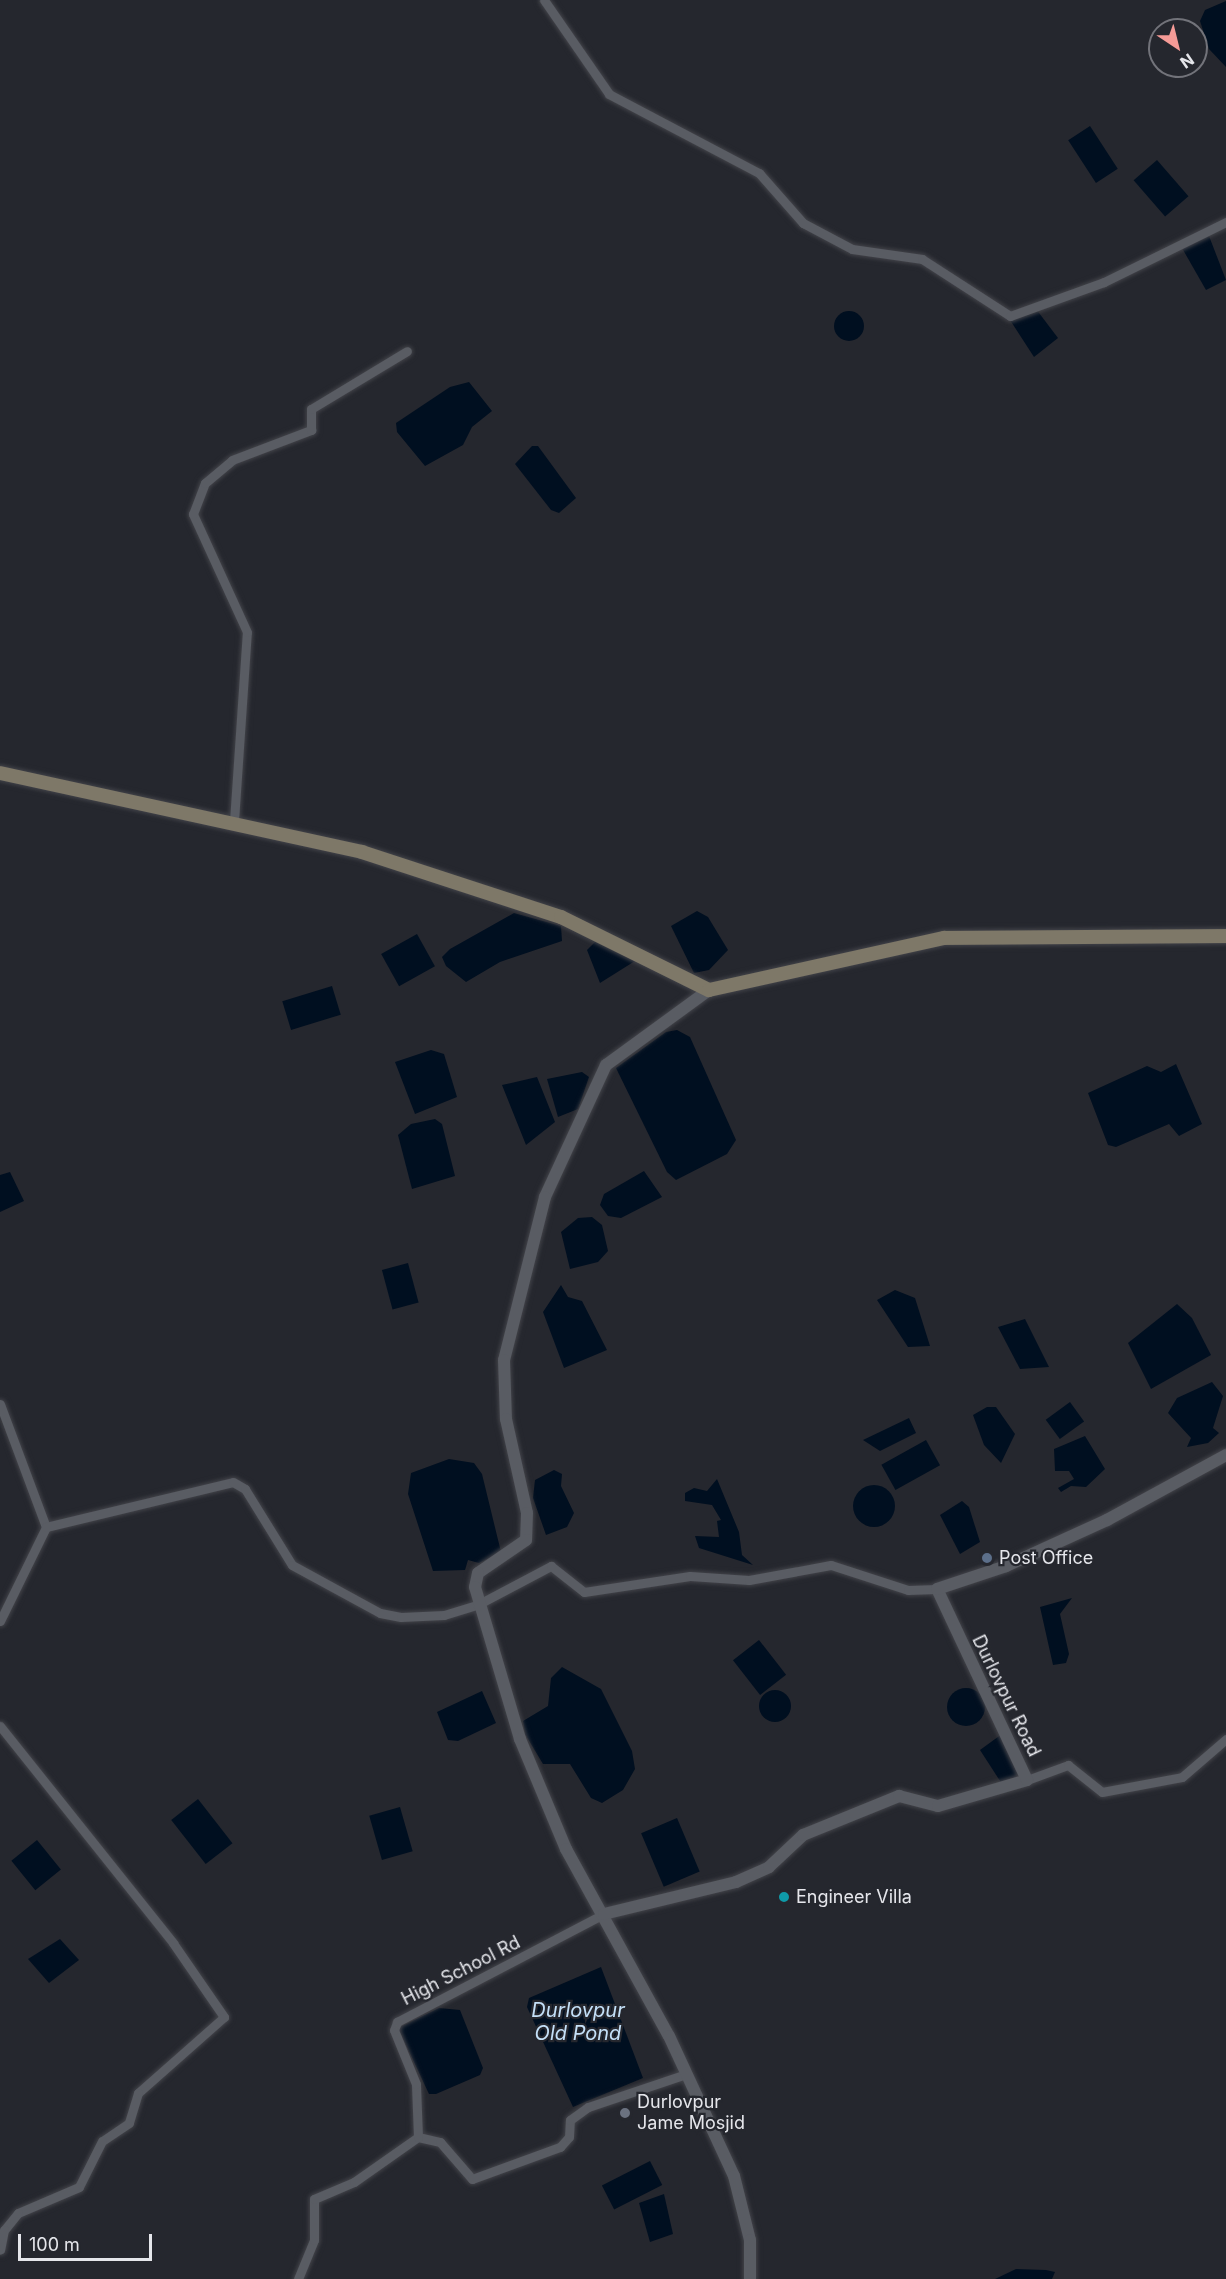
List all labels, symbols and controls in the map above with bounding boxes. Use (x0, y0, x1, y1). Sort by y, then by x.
north arrow (1148, 18, 1208, 78)
text: N (1176, 49, 1198, 73)
place label: Post Office (999, 1547, 1093, 1569)
marker: Post Office (980, 1551, 994, 1565)
street label: Durlovpur Road (967, 1632, 1045, 1760)
place label: Engineer Villa (796, 1886, 912, 1908)
marker: Engineer Villa (777, 1890, 791, 1904)
street label: High School Rd (398, 1932, 524, 2010)
water label: Durlovpur Old Pond (531, 1998, 625, 2045)
place label: Durlovpur Jame Mosjid (637, 2092, 745, 2134)
marker: Durlovpur Jame Mosjid (618, 2106, 632, 2120)
scale bar (21, 2222, 154, 2260)
text: 100 m (29, 2234, 80, 2255)

